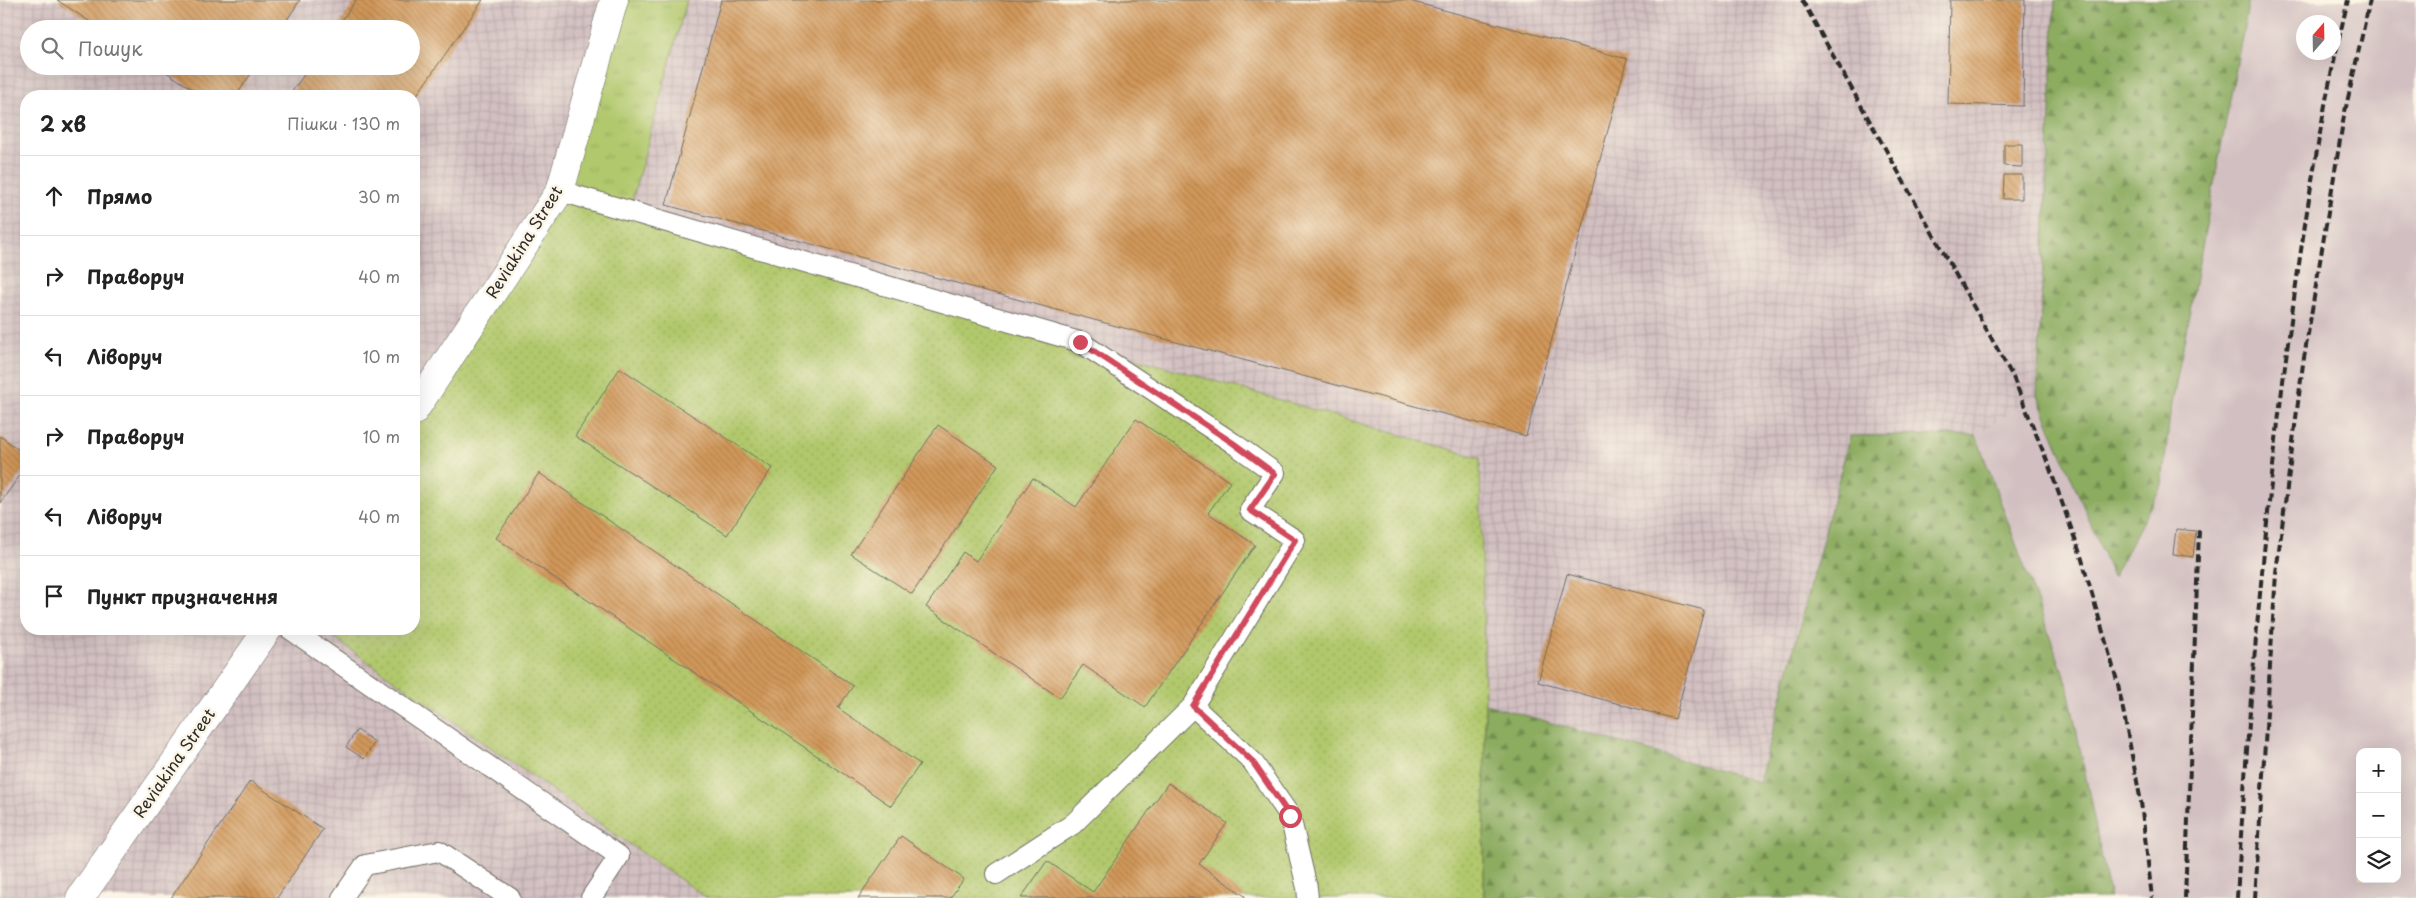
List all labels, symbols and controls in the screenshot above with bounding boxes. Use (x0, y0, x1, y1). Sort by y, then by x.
north arrow (2296, 15, 2341, 60)
search box (20, 20, 420, 75)
icon: search (38, 34, 66, 62)
text: Пошук (78, 34, 143, 62)
text: 2 хв (40, 107, 86, 139)
text: Пішки · 130 m (287, 111, 400, 135)
street label: Reviakina Street (479, 180, 568, 303)
icon: ahead (40, 182, 68, 210)
text: Прямо (87, 182, 152, 210)
text: 30 m (358, 184, 400, 208)
icon: right (40, 262, 68, 290)
text: Праворуч (87, 262, 184, 290)
text: 40 m (358, 264, 400, 288)
route end (1069, 331, 1092, 354)
icon: left (40, 342, 68, 370)
text: Ліворуч (87, 342, 163, 370)
text: 10 m (363, 344, 400, 368)
icon: right (40, 422, 68, 450)
text: Праворуч (87, 422, 184, 450)
text: 10 m (363, 424, 400, 448)
icon: left (40, 502, 68, 530)
text: Ліворуч (87, 502, 163, 530)
text: 40 m (358, 504, 400, 528)
icon: arrive (40, 582, 68, 610)
text: Пункт призначення (87, 582, 278, 610)
street label: Reviakina Street (126, 702, 220, 822)
map controls (2356, 748, 2401, 883)
button: + (2356, 748, 2401, 793)
button: − (2356, 793, 2401, 838)
route start (1279, 805, 1302, 828)
button: layers (2356, 838, 2401, 883)

